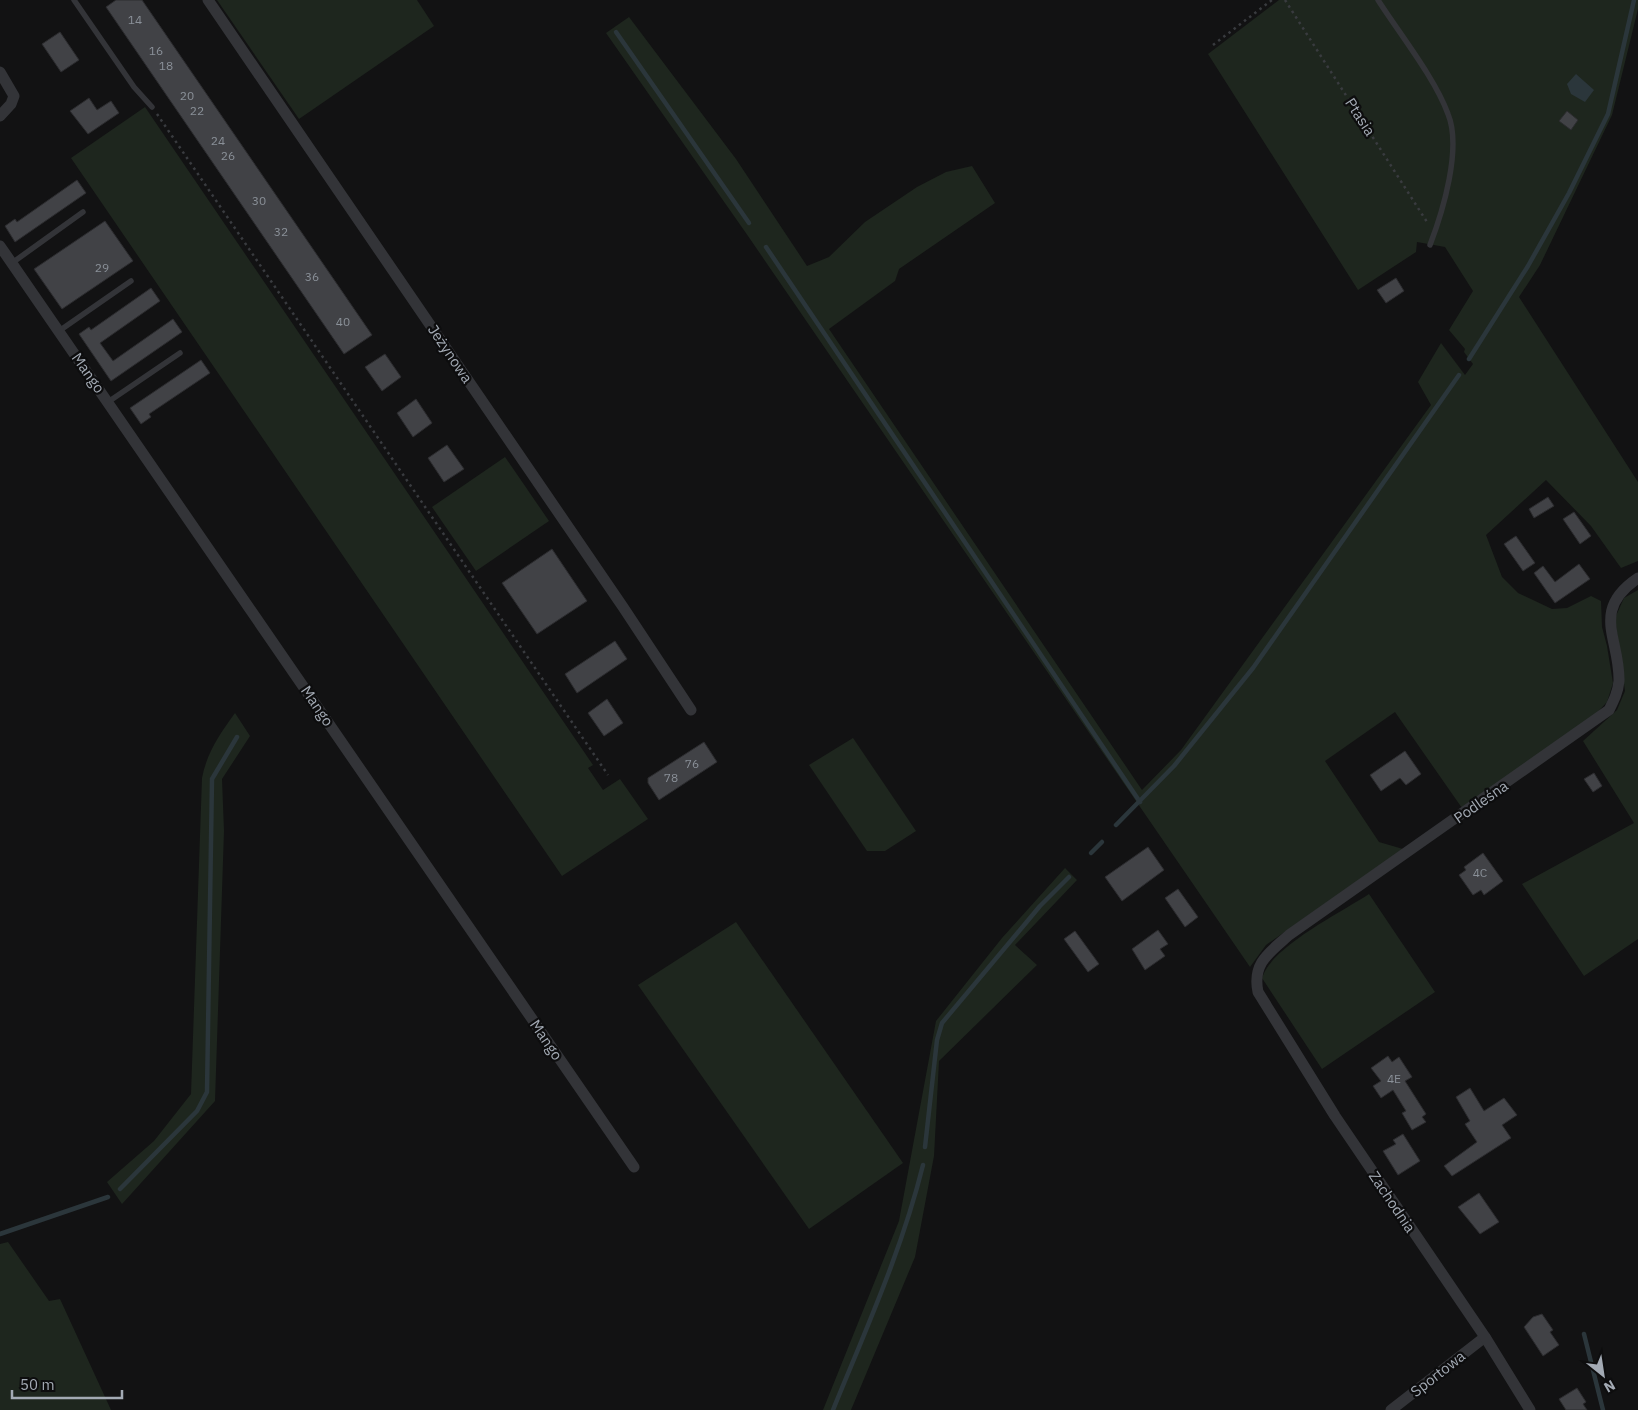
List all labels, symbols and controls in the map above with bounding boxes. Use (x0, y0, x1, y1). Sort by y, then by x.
house number: 14 (128, 12, 142, 27)
house number: 16 (149, 43, 163, 58)
house number: 18 (159, 58, 173, 73)
house number: 20 (180, 88, 194, 103)
street label: Ptasia (1341, 94, 1380, 139)
house number: 22 (190, 103, 204, 118)
house number: 24 (211, 133, 225, 148)
house number: 26 (221, 148, 235, 163)
house number: 30 (252, 193, 266, 208)
house number: 32 (274, 224, 288, 239)
house number: 29 (95, 260, 109, 275)
house number: 36 (305, 269, 319, 284)
house number: 40 (336, 314, 350, 329)
street label: Jeżynowa (424, 321, 477, 387)
street label: Mango (68, 349, 109, 397)
street label: Mango (297, 682, 338, 730)
house number: 76 (685, 756, 699, 771)
house number: 78 (664, 770, 678, 785)
street label: Podleśna (1450, 776, 1512, 827)
house number: 4C (1473, 865, 1488, 880)
street label: Mango (526, 1016, 567, 1064)
house number: 4E (1387, 1071, 1401, 1086)
street label: Zachodnia (1365, 1167, 1420, 1236)
street label: Sportowa (1407, 1346, 1469, 1401)
north arrow (1578, 1350, 1628, 1400)
scale bar (12, 1368, 122, 1400)
text: 50 m (20, 1375, 55, 1394)
text: N (1601, 1376, 1618, 1397)

